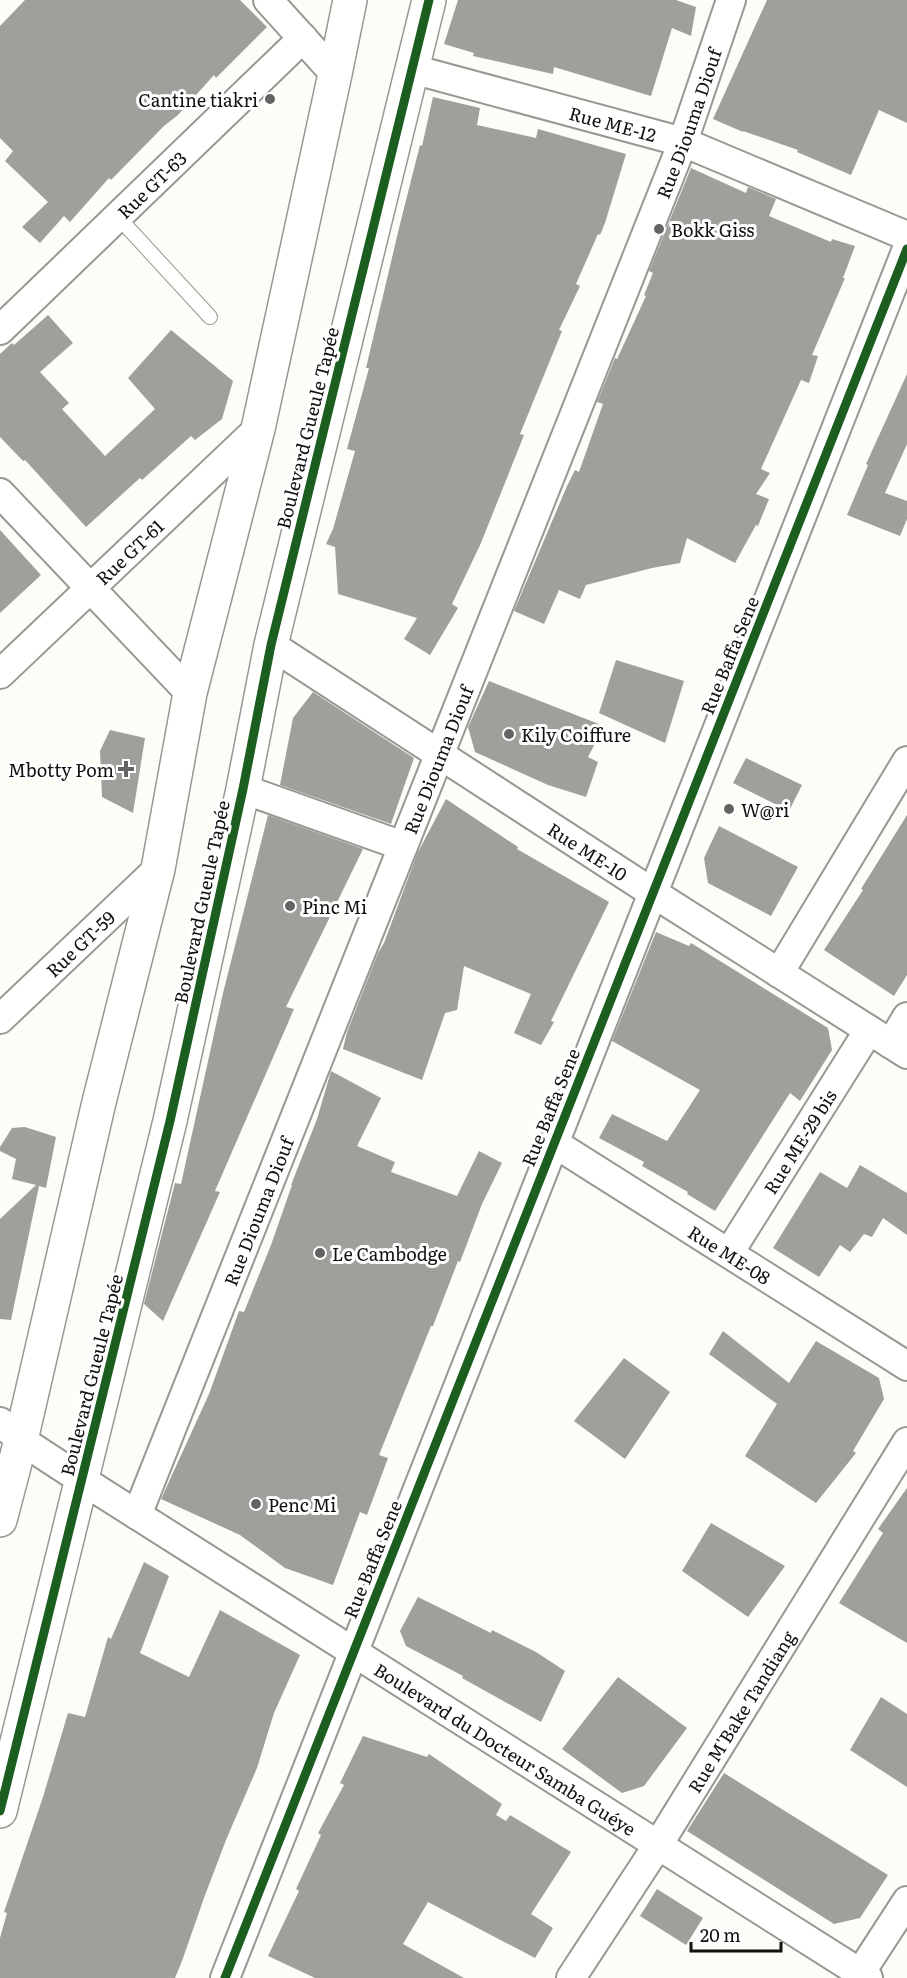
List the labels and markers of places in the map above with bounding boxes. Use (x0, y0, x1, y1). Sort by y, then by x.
place label: Cantine tiakri (138, 86, 258, 113)
marker: Cantine tiakri (263, 92, 277, 106)
place label: Bokk Giss (671, 216, 754, 243)
marker: Bokk Giss (652, 222, 666, 236)
place label: Kily Coiffure (521, 721, 631, 748)
marker: Kily Coiffure (502, 727, 516, 741)
place label: Mbotty Pom (8, 756, 114, 783)
marker: Mbotty Pom (119, 762, 133, 776)
place label: W@ri (741, 796, 789, 823)
marker: W@ri (722, 802, 736, 816)
place label: Pinc Mi (302, 893, 367, 920)
marker: Pinc Mi (283, 899, 297, 913)
place label: Le Cambodge (332, 1240, 447, 1267)
marker: Le Cambodge (313, 1246, 327, 1260)
place label: Penc Mi (268, 1491, 336, 1518)
marker: Penc Mi (249, 1497, 263, 1511)

